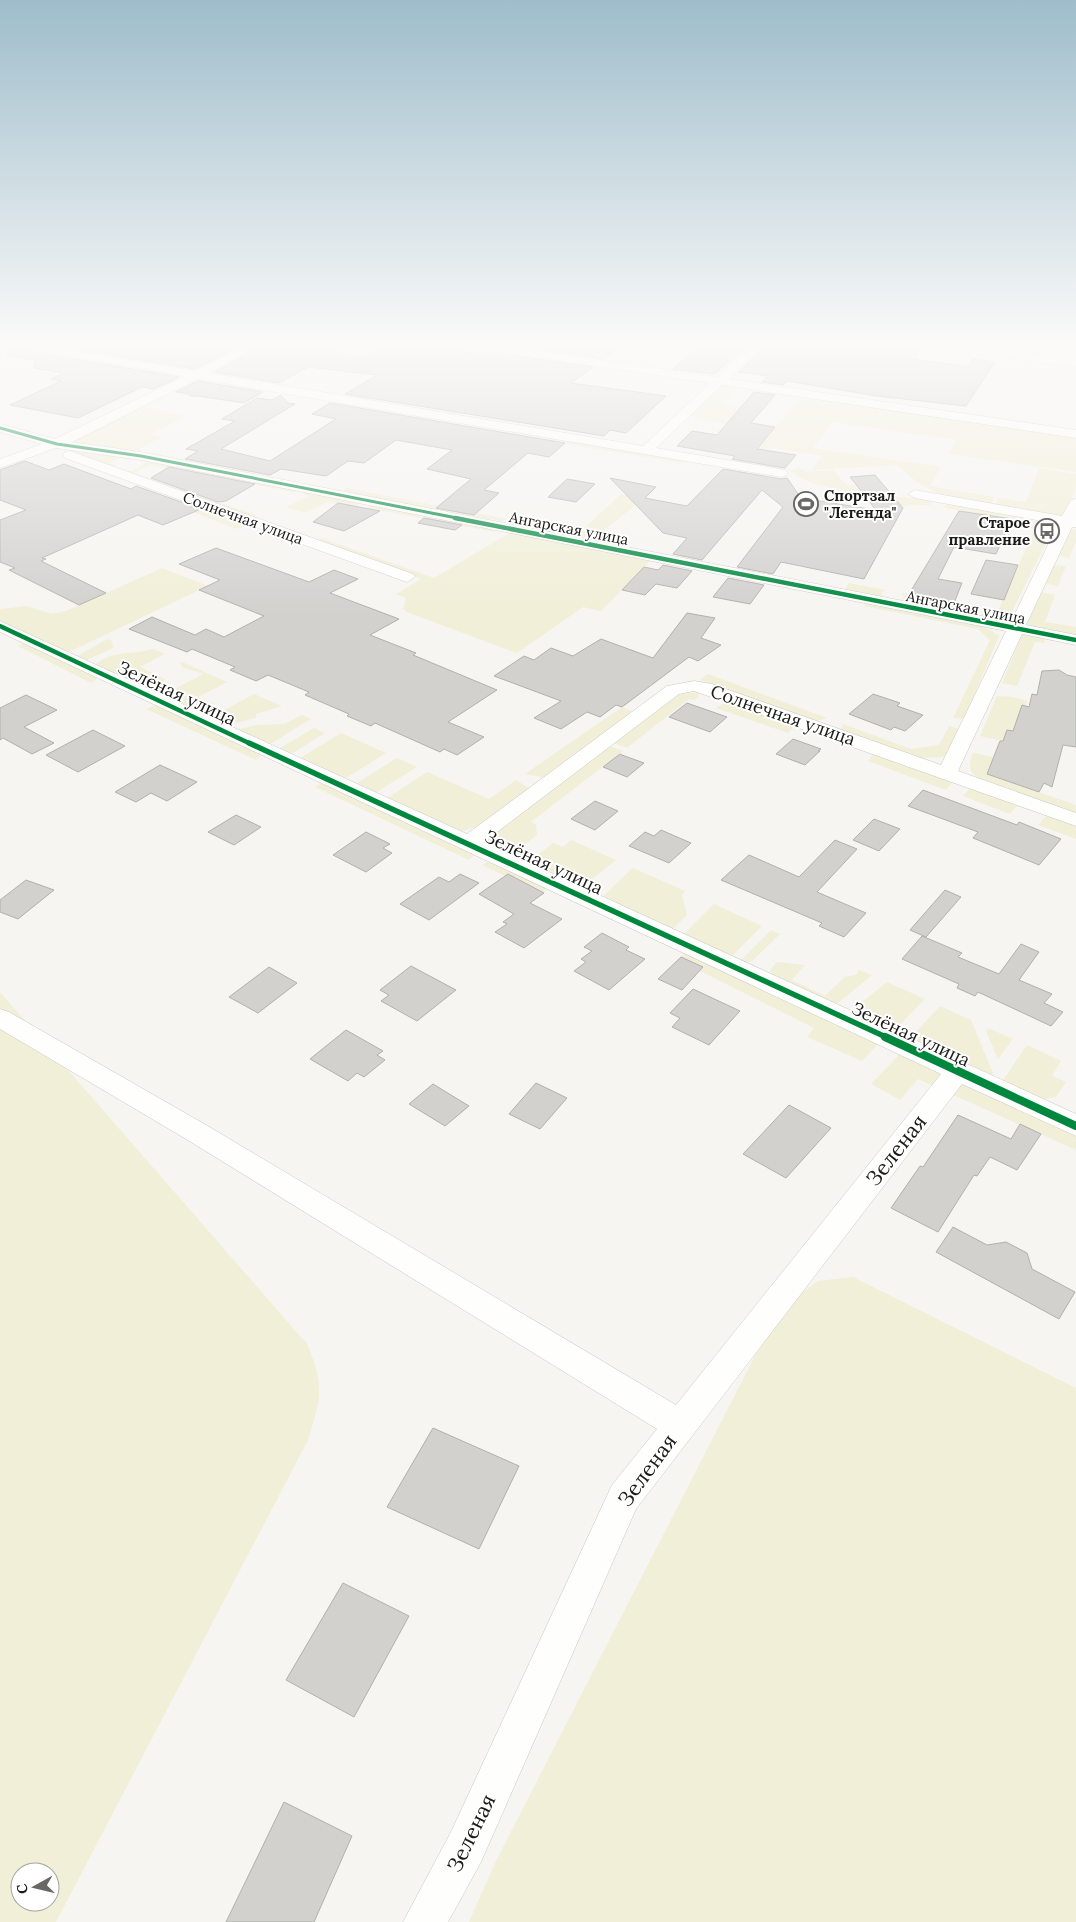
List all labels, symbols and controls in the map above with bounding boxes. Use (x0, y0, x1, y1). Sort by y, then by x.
place label: Спортзал "Легенда" (824, 486, 896, 522)
street label: Солнечная улица (180, 487, 306, 549)
sports icon: Спортзал "Легенда" (793, 491, 819, 517)
street label: Ангарская улица (507, 507, 630, 549)
place label: Старое правление (948, 513, 1030, 549)
bus stop icon: Старое правление (1034, 518, 1060, 544)
street label: Ангарская улица (904, 586, 1027, 628)
street label: Зелёная улица (114, 656, 240, 730)
street label: Солнечная улица (708, 679, 858, 751)
street label: Зелёная улица (481, 825, 607, 899)
street label: Зелёная улица (848, 997, 974, 1071)
street label: Зеленая (860, 1109, 932, 1191)
street label: Зеленая (612, 1428, 682, 1512)
street label: Зеленая (441, 1790, 501, 1876)
north arrow (10, 1862, 60, 1912)
text: С (12, 1882, 32, 1895)

